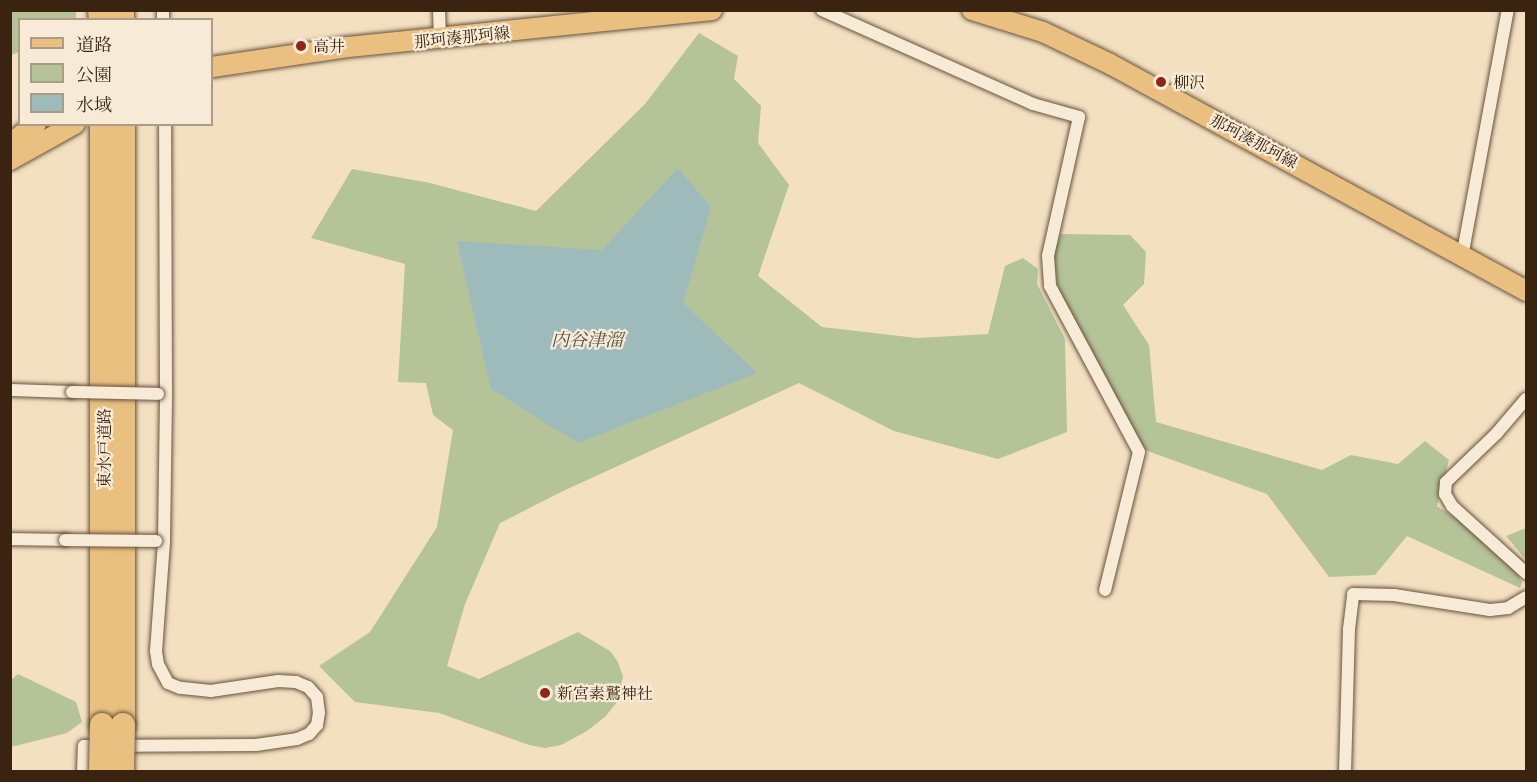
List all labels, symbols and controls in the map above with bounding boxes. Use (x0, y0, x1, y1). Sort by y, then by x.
legend (18, 18, 213, 126)
street label: 那珂湊那珂線 (413, 22, 511, 52)
text: 道路 (76, 34, 112, 56)
place label: 高井 (313, 36, 345, 56)
marker: 高井 (294, 39, 308, 53)
text: 公園 (76, 64, 112, 86)
place label: 柳沢 (1173, 72, 1205, 92)
marker: 柳沢 (1154, 75, 1168, 89)
text: 水域 (76, 94, 112, 116)
street label: 那珂湊那珂線 (1207, 110, 1301, 172)
water label: 内谷津溜 (551, 329, 623, 351)
street label: 東水戸道路 (94, 408, 114, 488)
place label: 新宮素鷲神社 (557, 683, 653, 703)
marker: 新宮素鷲神社 (538, 686, 552, 700)

